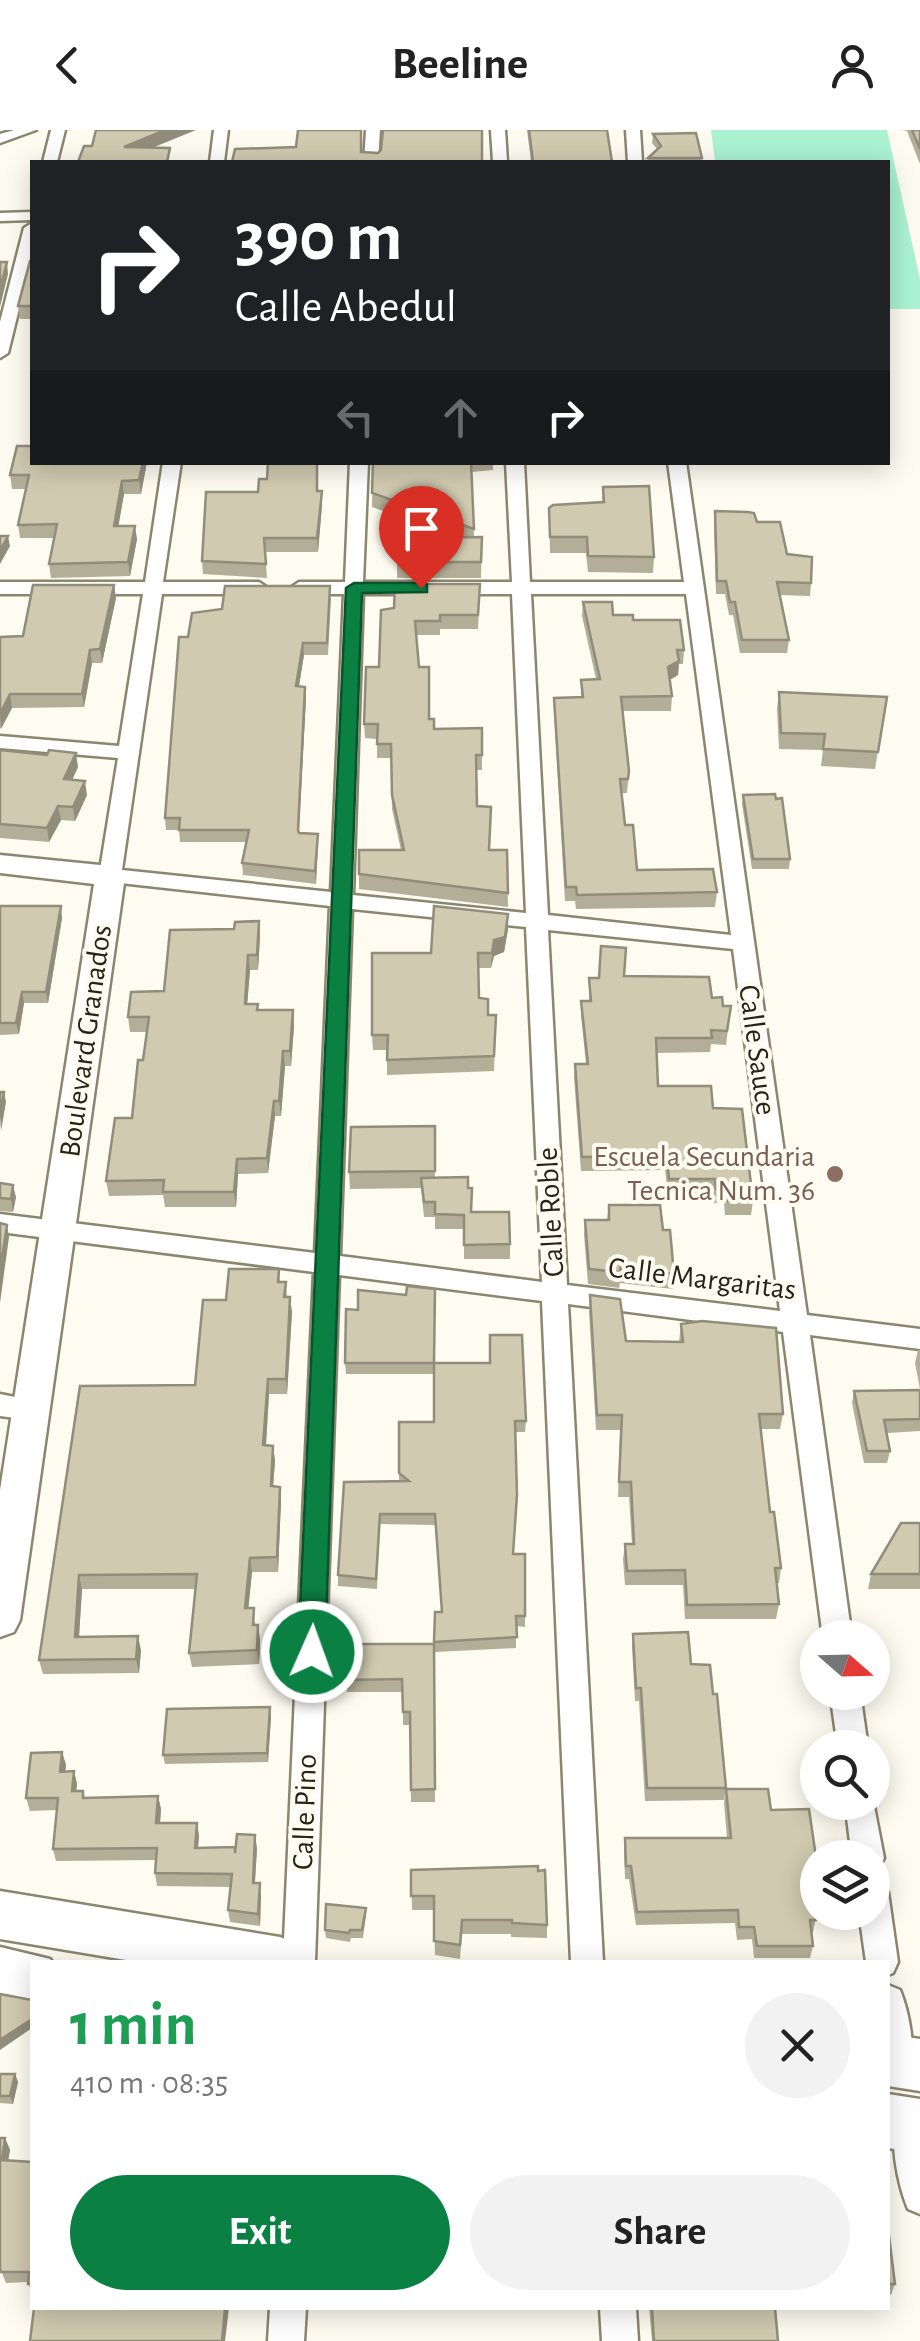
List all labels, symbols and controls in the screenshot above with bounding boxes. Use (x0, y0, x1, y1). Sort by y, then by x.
icon: back (40, 38, 95, 93)
icon: person (825, 38, 880, 93)
text: Beeline (392, 42, 528, 87)
icon: right (70, 200, 200, 330)
text: 390 m (235, 203, 403, 273)
text: Calle Abedul (235, 285, 457, 330)
icon: left (328, 390, 383, 445)
icon: ahead (433, 390, 488, 445)
icon: right (538, 390, 593, 445)
pin (379, 486, 464, 589)
icon: arrive (394, 501, 449, 556)
street label: Boulevard Granados (55, 923, 117, 1159)
street label: Calle Sauce (733, 983, 781, 1117)
place label: Escuela Secundaria Tecnica Num. 36 (593, 1142, 815, 1206)
street label: Calle Roble (533, 1146, 569, 1278)
marker: Escuela Secundaria Tecnica Num. 36 (824, 1163, 846, 1185)
street label: Calle Margaritas (606, 1253, 798, 1305)
position arrow (260, 1600, 364, 1704)
north arrow (800, 1620, 890, 1710)
map controls (800, 1620, 890, 1930)
button: search (800, 1730, 890, 1820)
street label: Calle Pino (288, 1753, 322, 1871)
button: layers (800, 1840, 890, 1930)
button: close (745, 1993, 850, 2098)
text: 1 min (70, 1996, 196, 2056)
text: 410 m · 08:35 (70, 2067, 228, 2099)
button: Exit (70, 2175, 450, 2290)
button: Share (470, 2175, 850, 2290)

